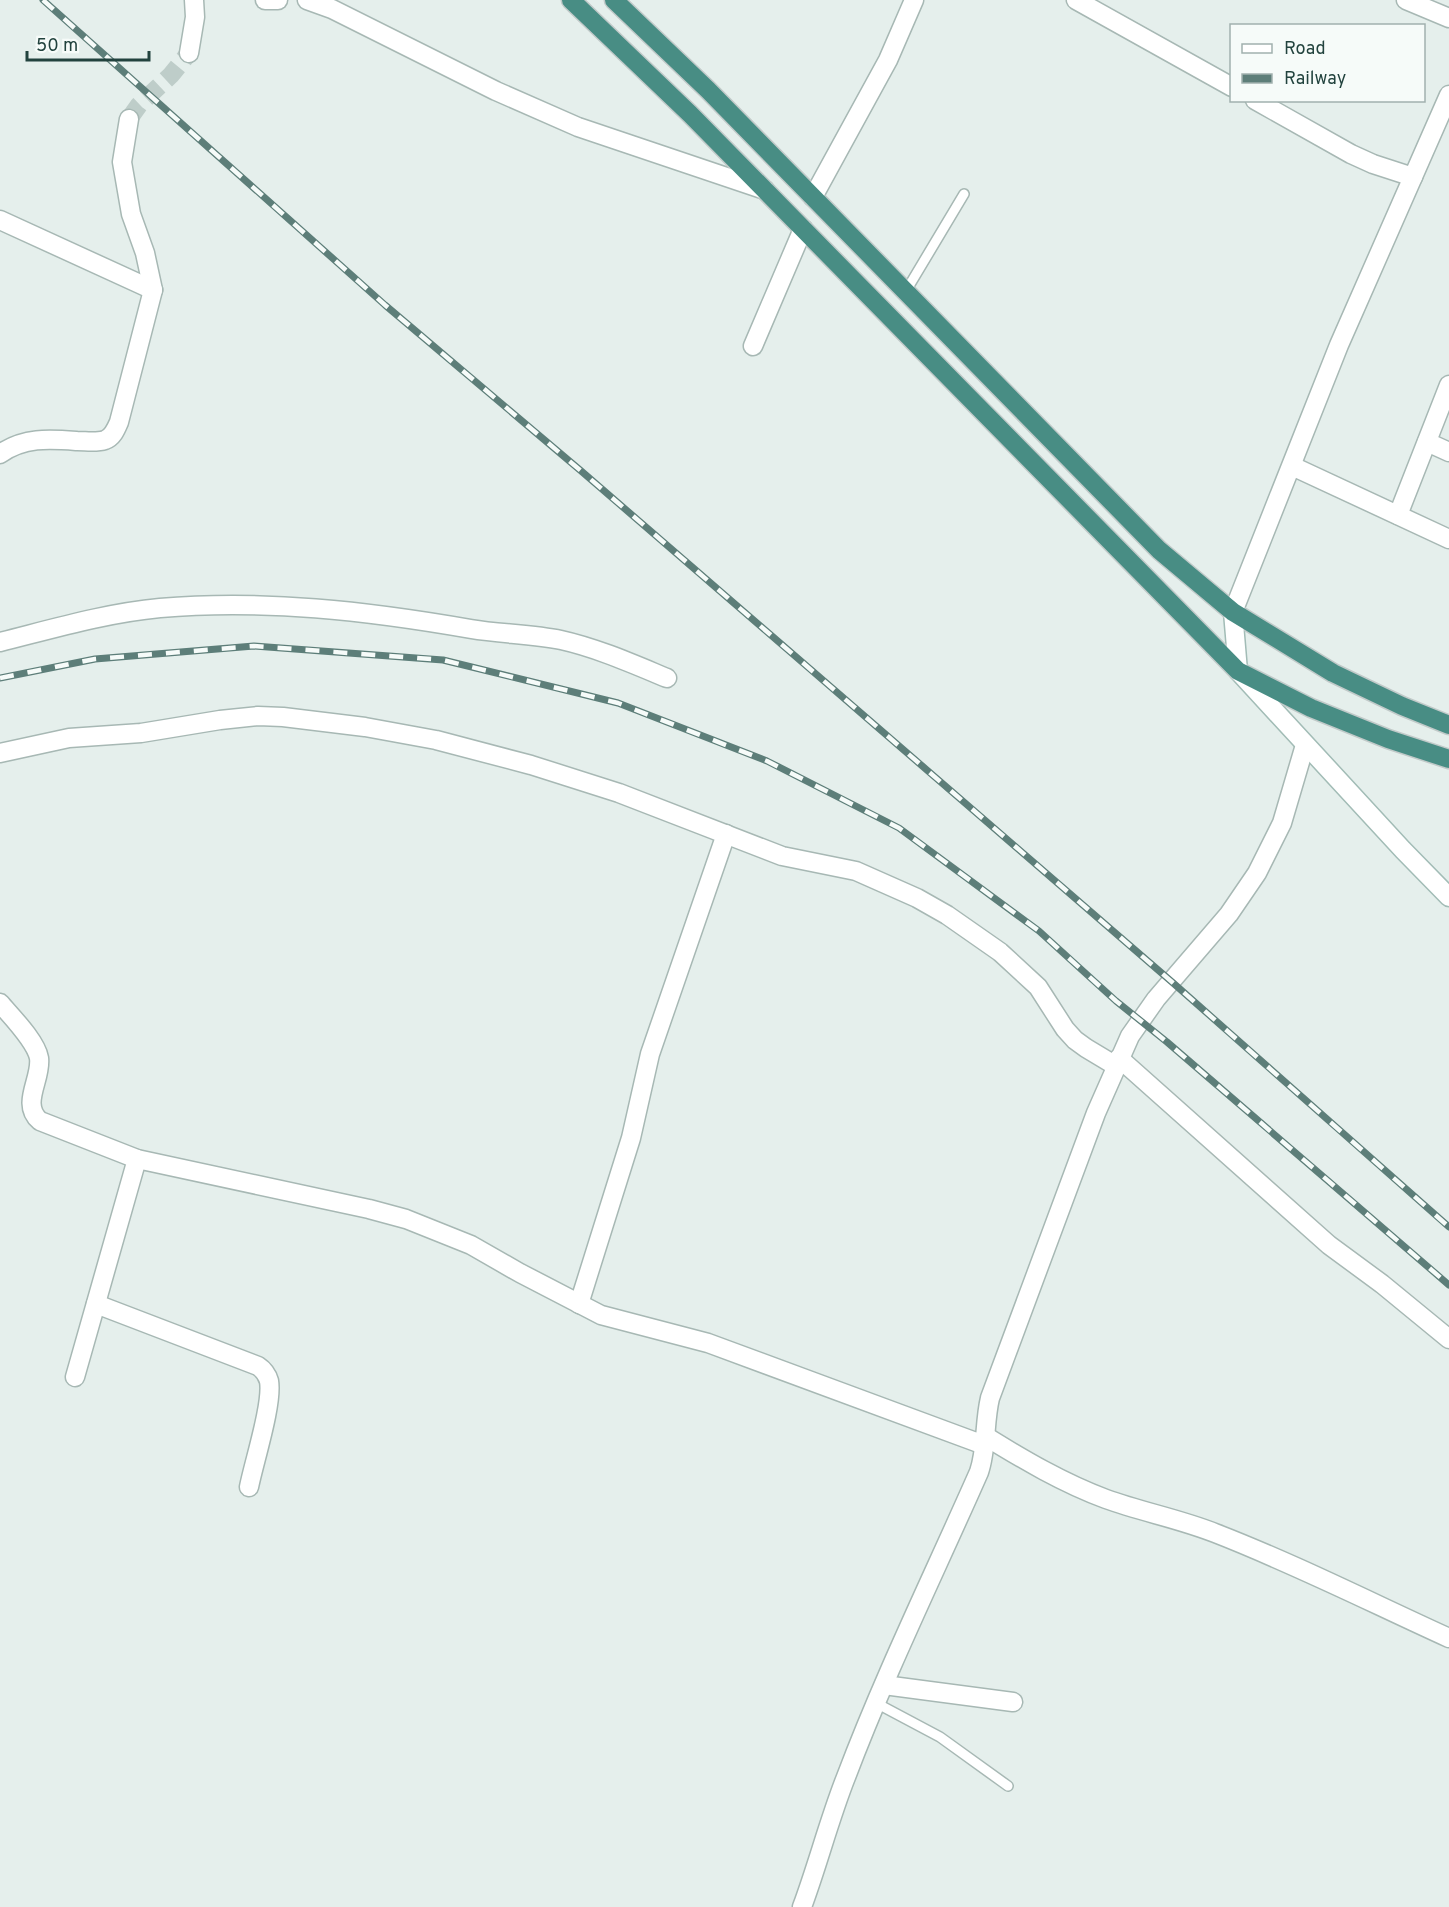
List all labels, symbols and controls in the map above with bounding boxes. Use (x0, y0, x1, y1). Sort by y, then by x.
scale bar (27, 24, 148, 62)
legend (1230, 24, 1425, 102)
text: 50 m (36, 35, 78, 58)
text: Road (1284, 38, 1326, 61)
text: Railway (1284, 68, 1346, 91)

